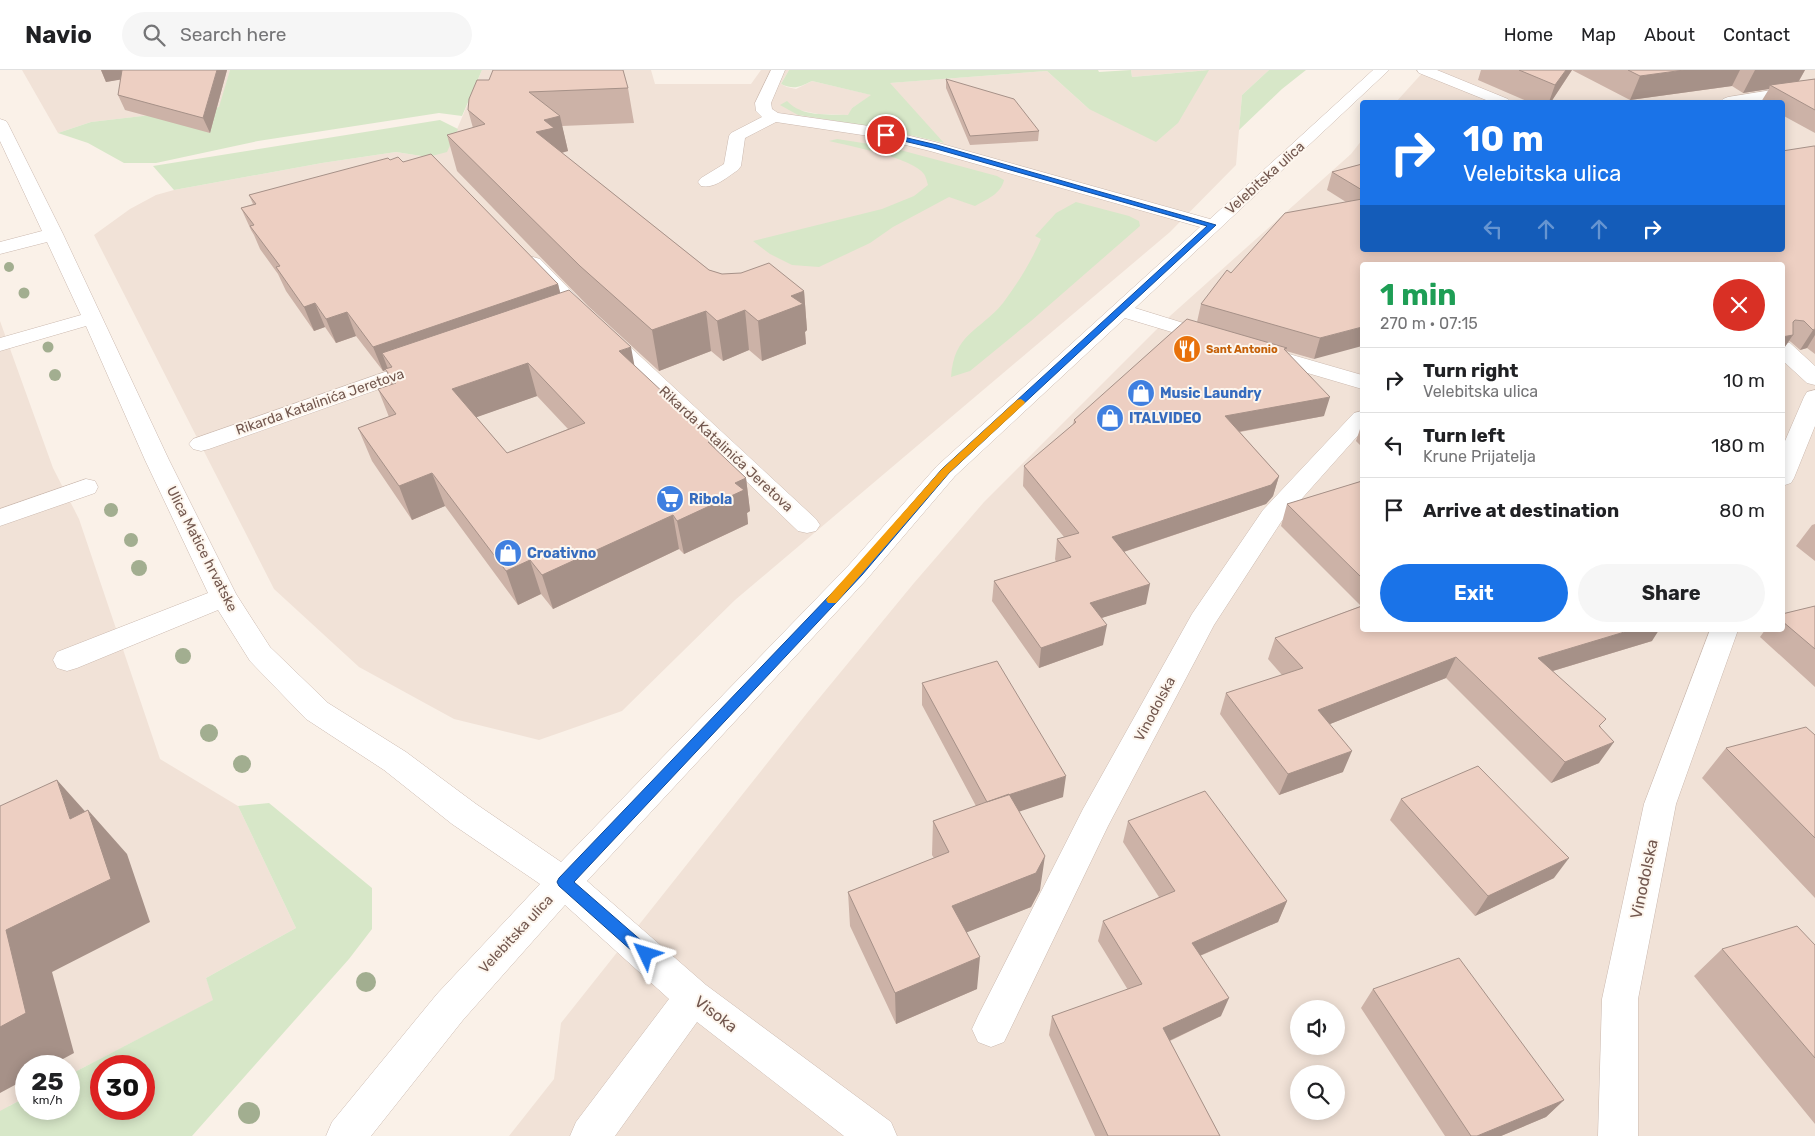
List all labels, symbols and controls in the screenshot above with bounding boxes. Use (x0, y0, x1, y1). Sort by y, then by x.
search box (122, 12, 472, 57)
text: Navio (25, 21, 92, 49)
icon: search (140, 21, 168, 49)
text: Search here (180, 23, 286, 46)
text: Home (1504, 24, 1553, 46)
text: Map (1581, 24, 1616, 46)
text: About (1644, 24, 1695, 46)
text: Contact (1723, 24, 1790, 46)
pin (865, 114, 907, 156)
text: 10 m (1463, 118, 1544, 160)
icon: right (1380, 120, 1445, 185)
icon: arrive (872, 121, 900, 149)
street label: Velebitska ulica (1222, 138, 1308, 218)
text: Velebitska ulica (1463, 160, 1621, 187)
icon: left (1479, 215, 1507, 243)
icon: ahead (1532, 215, 1560, 243)
icon: ahead (1585, 215, 1613, 243)
icon: right (1638, 215, 1666, 243)
text: 1 min (1380, 277, 1457, 313)
button: close (1713, 279, 1765, 331)
text: 270 m · 07:15 (1380, 314, 1478, 333)
restaurant icon: Sant Antonio (1172, 334, 1202, 364)
place label: Sant Antonio (1206, 343, 1278, 356)
text: Turn right (1423, 359, 1518, 382)
street label: Rikarda Katalinića Jeretova (234, 365, 406, 439)
icon: right (1380, 366, 1408, 394)
text: 10 m (1723, 369, 1765, 392)
shop icon: Music Laundry (1126, 378, 1156, 408)
street label: Rikarda Katalinića Jeretova (656, 382, 796, 516)
text: Velebitska ulica (1423, 382, 1538, 401)
place label: Music Laundry (1160, 385, 1262, 402)
shop icon: ITALVIDEO (1095, 403, 1125, 433)
place label: ITALVIDEO (1129, 410, 1202, 427)
text: Turn left (1423, 424, 1505, 447)
icon: left (1380, 431, 1408, 459)
text: 180 m (1711, 434, 1765, 457)
text: Krune Prijatelja (1423, 447, 1536, 466)
street label: Ulica Matice hrvatske (163, 483, 241, 615)
supermarket icon: Ribola (655, 484, 685, 514)
place label: Ribola (689, 491, 732, 508)
icon: arrive (1380, 496, 1408, 524)
text: Arrive at destination (1423, 499, 1619, 522)
text: 80 m (1719, 499, 1765, 522)
shop icon: Croativno (493, 538, 523, 568)
place label: Croativno (527, 545, 596, 562)
button: Exit (1380, 564, 1568, 622)
button: Share (1578, 564, 1765, 622)
street label: Vinodolska (1131, 674, 1179, 744)
street label: Vinodolska (1626, 837, 1662, 921)
street label: Velebitska ulica (475, 891, 557, 977)
position arrow (619, 927, 671, 979)
street label: Visoka (691, 992, 741, 1036)
map controls (1290, 1000, 1345, 1120)
button: sound (1290, 1000, 1345, 1055)
speed limit sign: 30 (90, 1055, 155, 1120)
button: search (1290, 1065, 1345, 1120)
text: 25 (31, 1067, 64, 1096)
text: km/h (33, 1093, 62, 1107)

